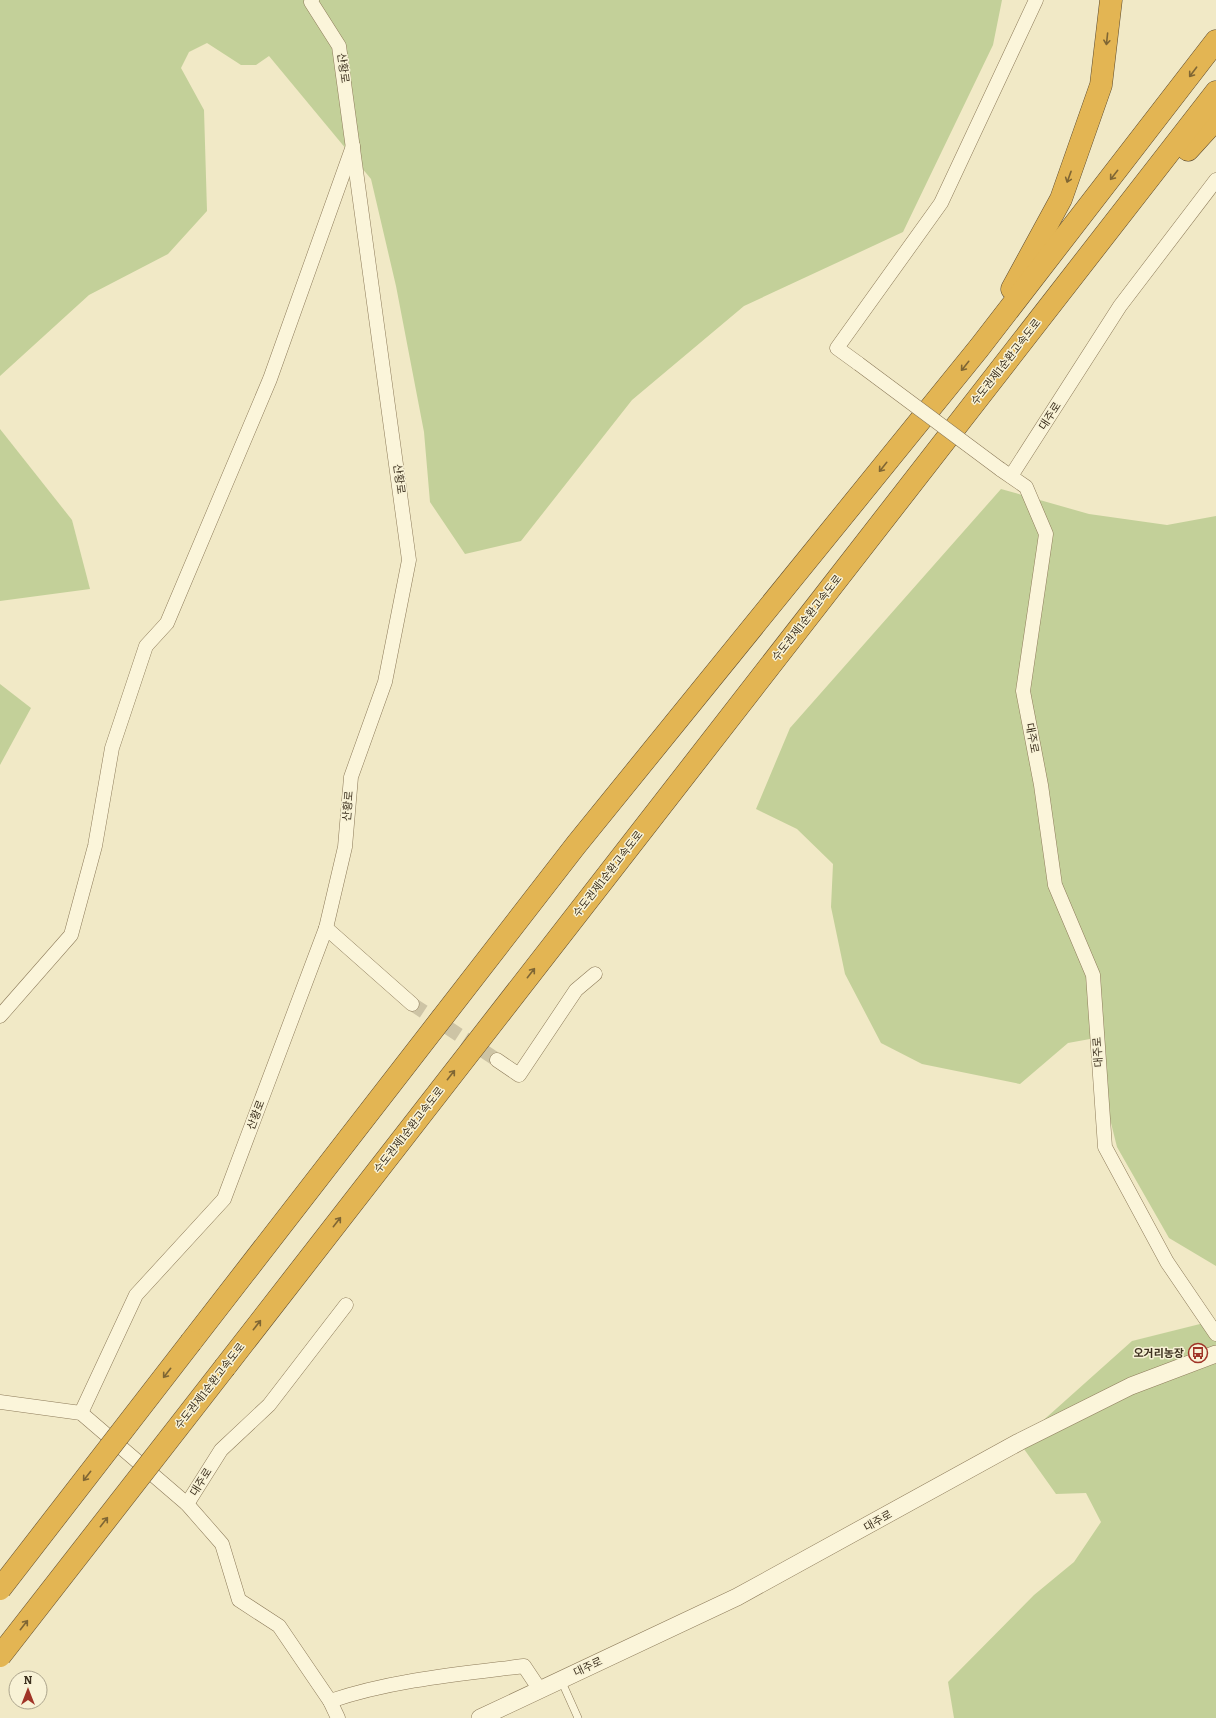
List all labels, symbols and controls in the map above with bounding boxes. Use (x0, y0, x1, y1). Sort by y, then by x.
one-way arrow (1103, 32, 1110, 45)
street label: 산황로 (334, 52, 352, 84)
one-way arrow (1189, 66, 1197, 77)
one-way arrow (1109, 169, 1118, 180)
one-way arrow (1064, 170, 1072, 182)
street label: 수도권제1순환고속도로 (968, 316, 1044, 408)
one-way arrow (961, 361, 970, 371)
street label: 대주로 (1036, 400, 1064, 432)
one-way arrow (879, 462, 888, 472)
street label: 산황로 (390, 463, 408, 495)
street label: 수도권제1순환고속도로 (769, 572, 845, 664)
street label: 대주로 (1023, 722, 1041, 754)
street label: 산황로 (340, 790, 356, 822)
street label: 수도권제1순환고속도로 (570, 828, 646, 920)
one-way arrow (527, 967, 536, 978)
street label: 대주로 (1090, 1036, 1106, 1068)
one-way arrow (447, 1070, 456, 1081)
street label: 수도권제1순환고속도로 (371, 1084, 447, 1176)
street label: 산황로 (244, 1098, 268, 1132)
one-way arrow (333, 1217, 342, 1228)
one-way arrow (253, 1319, 262, 1330)
street label: 수도권제1순환고속도로 (172, 1340, 248, 1432)
bus stop icon: 오거리농장 (1187, 1342, 1209, 1364)
place label: 오거리농장 (1133, 1347, 1184, 1360)
one-way arrow (163, 1368, 171, 1379)
street label: 대주로 (187, 1466, 215, 1498)
one-way arrow (83, 1470, 92, 1481)
street label: 대주로 (862, 1508, 894, 1534)
one-way arrow (99, 1517, 108, 1528)
one-way arrow (20, 1620, 28, 1631)
street label: 대주로 (571, 1655, 605, 1679)
north arrow (8, 1670, 48, 1710)
text: N (24, 1674, 33, 1687)

